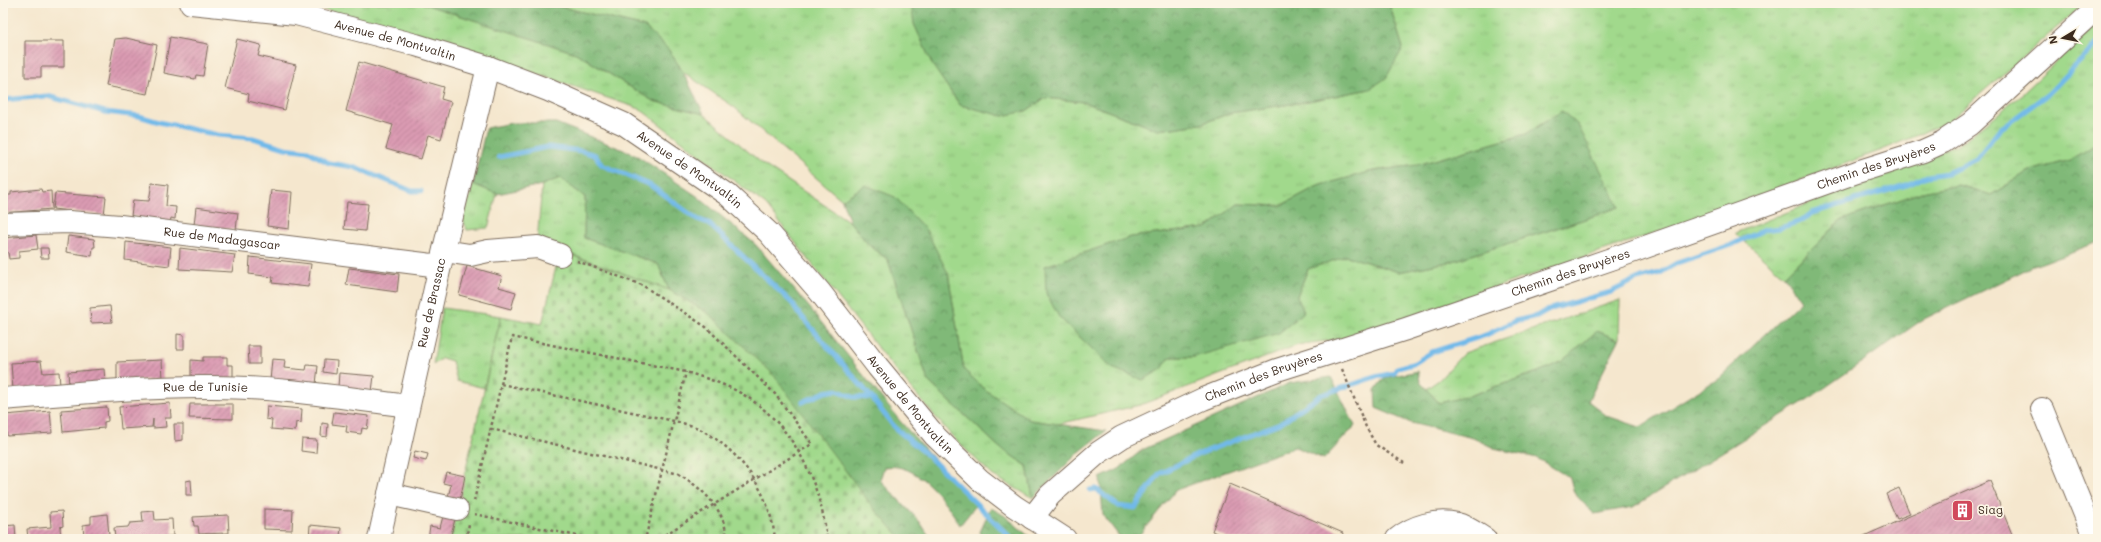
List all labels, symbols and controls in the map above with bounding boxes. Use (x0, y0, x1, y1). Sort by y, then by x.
street label: Avenue de Montvaltin (333, 15, 458, 64)
north arrow (2043, 18, 2083, 58)
text: N (2045, 34, 2061, 45)
street label: Avenue de Montvaltin (634, 126, 746, 211)
street label: Chemin des Bruyères (1815, 137, 1938, 193)
street label: Rue de Madagascar (163, 223, 281, 253)
street label: Chemin des Bruyères (1509, 244, 1632, 300)
street label: Rue de Brassac (413, 256, 449, 349)
street label: Chemin des Bruyères (1202, 347, 1324, 405)
street label: Avenue de Montvaltin (864, 351, 957, 457)
street label: Rue de Tunisie (163, 378, 249, 395)
building icon: Siag (1950, 497, 1976, 523)
place label: Siag (1978, 501, 2003, 517)

